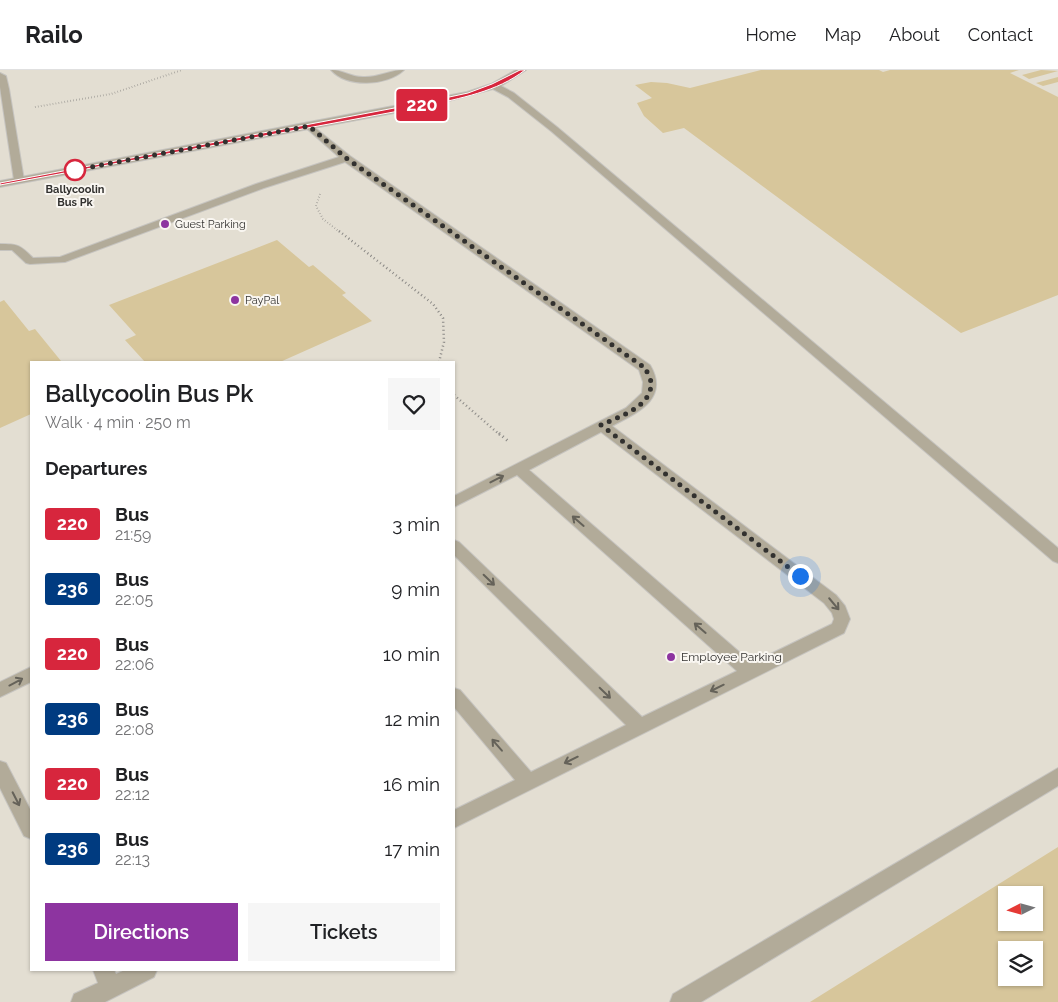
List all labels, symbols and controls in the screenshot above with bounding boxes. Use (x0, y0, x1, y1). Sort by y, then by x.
text: Railo (25, 20, 83, 49)
text: Home (745, 24, 796, 45)
text: Map (824, 24, 861, 45)
text: About (889, 24, 940, 45)
text: Contact (968, 24, 1033, 45)
line badge: 220 (393, 89, 451, 121)
text: 220 (406, 94, 438, 115)
marker: Ballycoolin Bus Pk (64, 159, 86, 181)
place label: Ballycoolin Bus Pk (46, 183, 105, 209)
marker: Guest Parking (159, 218, 171, 230)
place label: Guest Parking (175, 218, 246, 231)
marker: PayPal (229, 294, 241, 306)
place label: PayPal (245, 294, 279, 307)
button: heart (388, 378, 440, 430)
text: Ballycoolin Bus Pk (45, 379, 253, 408)
text: Walk · 4 min · 250 m (45, 413, 191, 432)
text: Departures (45, 457, 147, 479)
one-way arrow (489, 474, 504, 483)
text: Bus (115, 503, 149, 525)
text: 220 (57, 513, 88, 534)
text: 3 min (392, 513, 440, 535)
one-way arrow (572, 515, 585, 526)
text: 21:59 (115, 525, 151, 544)
your location (788, 564, 813, 589)
text: Bus (115, 568, 149, 590)
one-way arrow (482, 573, 494, 585)
text: 236 (57, 578, 88, 599)
text: 9 min (391, 578, 440, 600)
text: 22:05 (115, 590, 153, 609)
one-way arrow (828, 597, 839, 610)
one-way arrow (694, 623, 707, 634)
text: Bus (115, 633, 149, 655)
text: 220 (57, 643, 88, 664)
text: 10 min (383, 643, 440, 665)
place label: Employee Parking (681, 650, 782, 664)
marker: Employee Parking (665, 651, 677, 663)
text: 22:06 (115, 655, 154, 674)
one-way arrow (8, 677, 23, 687)
one-way arrow (710, 684, 725, 693)
one-way arrow (599, 687, 612, 699)
text: Bus (115, 698, 149, 720)
text: 236 (57, 708, 88, 729)
text: 12 min (384, 708, 440, 730)
text: 22:08 (115, 720, 154, 739)
one-way arrow (491, 738, 502, 751)
one-way arrow (564, 756, 579, 766)
text: Bus (115, 763, 149, 785)
text: 220 (57, 773, 88, 794)
text: 16 min (383, 773, 440, 795)
text: 22:12 (115, 785, 150, 804)
one-way arrow (12, 791, 21, 806)
text: Bus (115, 828, 149, 850)
text: 236 (57, 838, 88, 859)
text: 17 min (384, 838, 440, 860)
text: 22:13 (115, 850, 150, 869)
north arrow (998, 886, 1042, 931)
map controls (998, 886, 1043, 986)
button: Directions (45, 903, 238, 961)
button: Tickets (248, 903, 440, 961)
button: layers (998, 941, 1043, 986)

